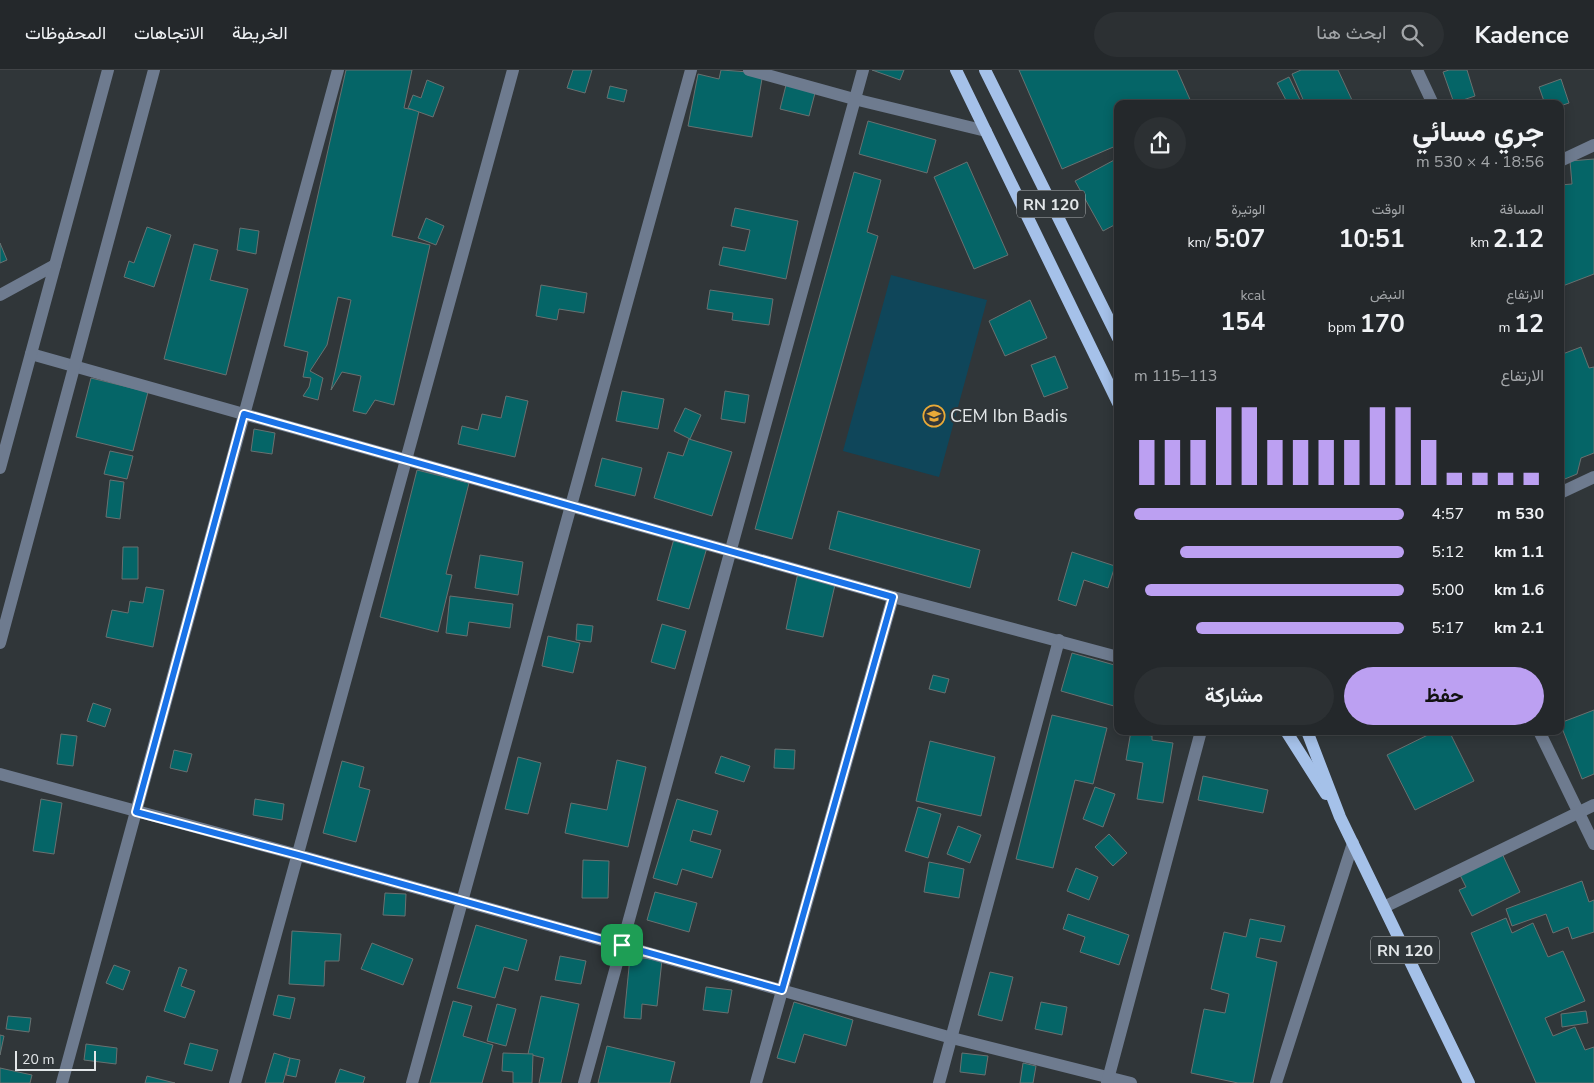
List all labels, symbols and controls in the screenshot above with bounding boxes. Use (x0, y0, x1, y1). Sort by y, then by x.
search box (1094, 12, 1444, 57)
text: Kadence (1474, 19, 1569, 51)
text: ابحث هنا (1316, 20, 1386, 46)
text: المحفوظات (25, 21, 106, 45)
text: الاتجاهات (134, 21, 204, 45)
text: الخريطة (232, 21, 288, 45)
icon: search (1398, 21, 1426, 49)
text: جري مسائي (1412, 113, 1544, 151)
button: share (1134, 117, 1186, 169)
text: 18:56 · 4 × 530 m (1416, 151, 1544, 173)
road number: RN 120 (1017, 190, 1085, 218)
text: الوتيرة (1231, 200, 1265, 219)
text: الوقت (1372, 200, 1405, 219)
text: المسافة (1500, 200, 1544, 219)
text: 5:07 (1214, 222, 1265, 256)
text: 10:51 (1338, 222, 1405, 256)
text: 2.12 (1493, 222, 1544, 256)
text: /km (1188, 233, 1214, 252)
text: km (1470, 233, 1493, 252)
text: النبض (1370, 285, 1405, 304)
text: الارتفاع (1506, 285, 1544, 304)
text: kcal (1241, 286, 1265, 305)
text: 154 (1220, 305, 1265, 339)
text: 170 (1360, 307, 1405, 341)
text: 12 (1514, 307, 1544, 341)
text: bpm (1328, 318, 1360, 337)
text: m (1498, 318, 1514, 337)
text: 113–115 m (1134, 365, 1217, 387)
text: الارتفاع (1501, 365, 1544, 387)
school or university icon: CEM Ibn Badis (922, 404, 946, 428)
place label: CEM Ibn Badis (950, 404, 1068, 428)
text: 4:57 (1432, 503, 1464, 525)
text: 530 m (1497, 503, 1544, 525)
text: 5:12 (1432, 541, 1464, 563)
text: 1.1 km (1494, 541, 1544, 563)
text: 5:00 (1432, 579, 1464, 601)
text: 1.6 km (1494, 579, 1544, 601)
text: 5:17 (1432, 617, 1464, 639)
text: 2.1 km (1494, 617, 1544, 639)
button: مشاركة (1134, 667, 1334, 725)
button: حفظ (1344, 667, 1544, 725)
pin (601, 924, 643, 966)
icon: arrive (608, 931, 636, 959)
road number: RN 120 (1371, 936, 1439, 964)
scale bar (15, 1048, 96, 1071)
text: 20 m (22, 1050, 54, 1069)

